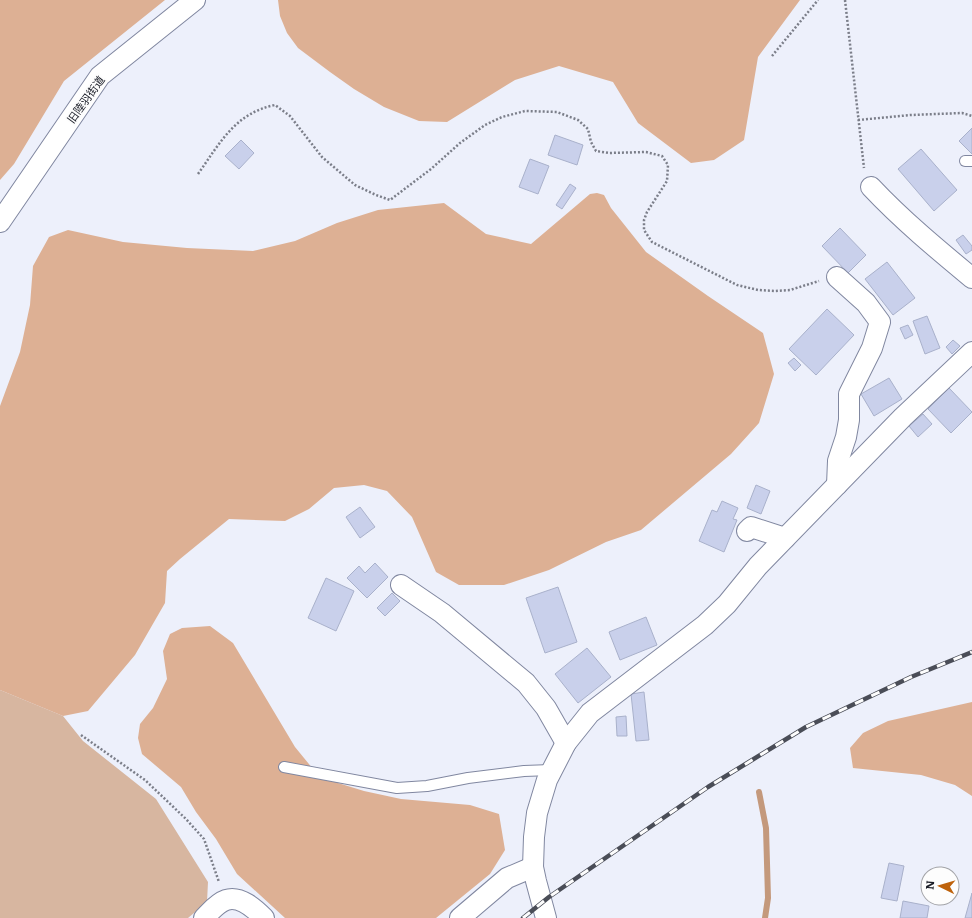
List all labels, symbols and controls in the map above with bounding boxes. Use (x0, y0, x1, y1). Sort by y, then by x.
street label: 旧陸羽街道 (62, 72, 108, 126)
north arrow (920, 866, 960, 906)
text: N (921, 880, 937, 890)

